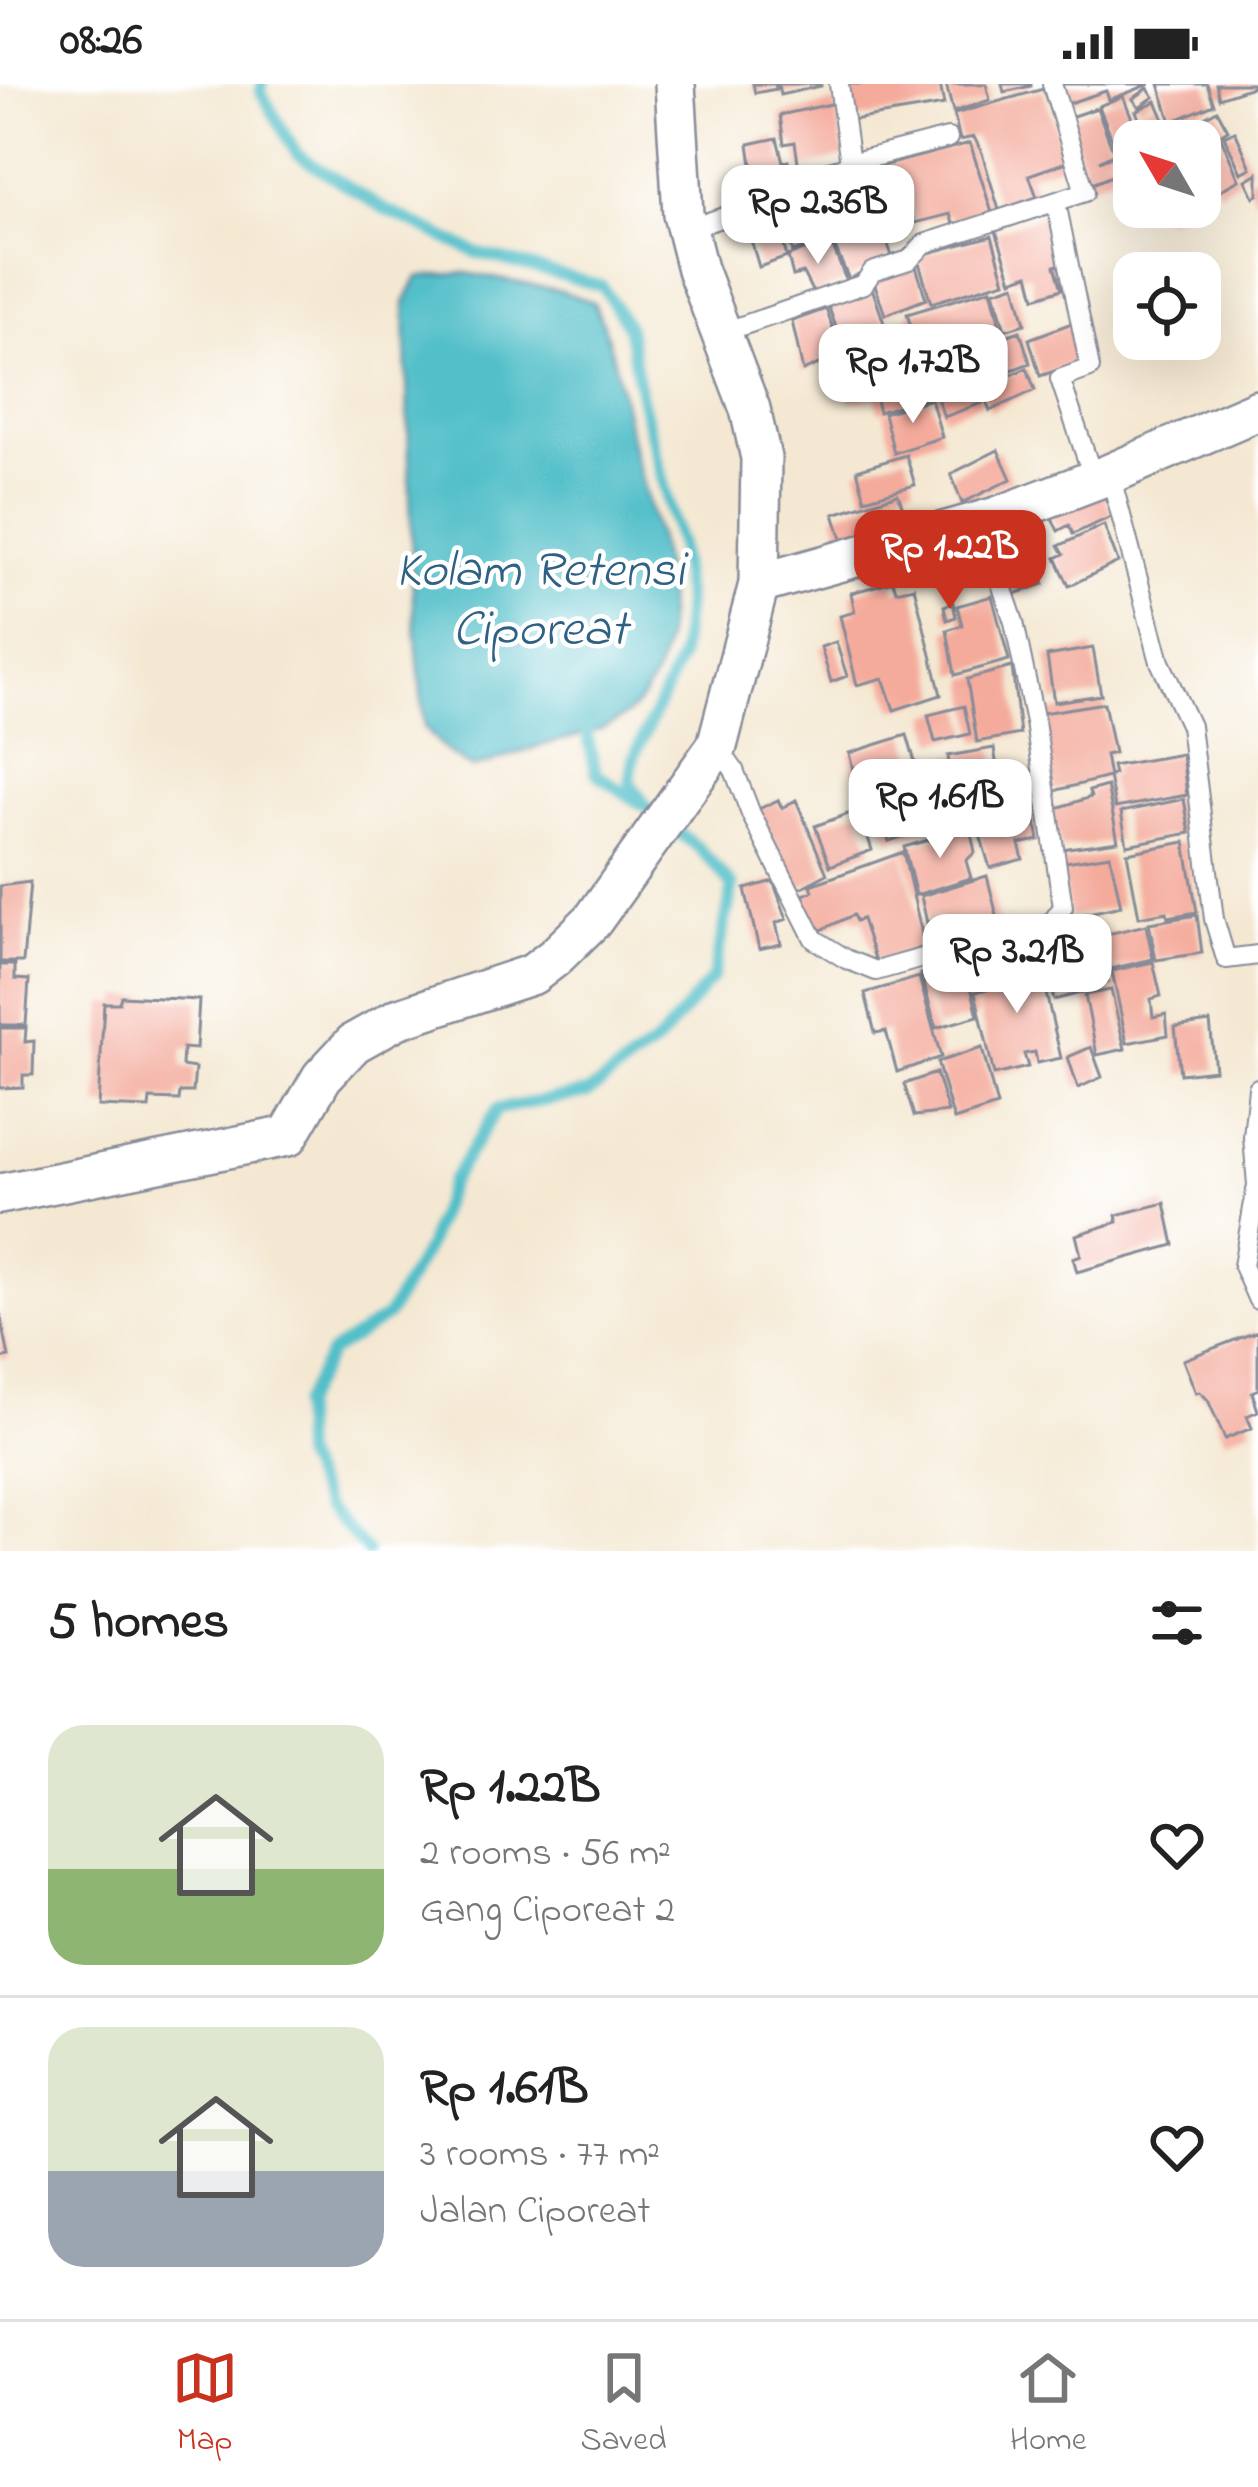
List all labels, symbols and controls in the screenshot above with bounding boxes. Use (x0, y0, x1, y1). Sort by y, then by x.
text: 08:26 (60, 9, 142, 75)
north arrow (1113, 120, 1221, 228)
map controls (1113, 120, 1221, 360)
pin: Rp 2.36B (694, 165, 942, 267)
text: Rp 2.36B (748, 175, 888, 232)
button: locate (1113, 252, 1221, 360)
pin: Rp 1.72B (789, 324, 1037, 426)
text: Rp 1.72B (846, 334, 980, 391)
pin: Rp 1.22B (826, 510, 1074, 612)
text: Rp 1.22B (881, 520, 1019, 577)
water label: Kolam Retensi Ciporeat (395, 535, 690, 669)
pin: Rp 1.61B (816, 759, 1064, 861)
text: Rp 1.61B (876, 769, 1004, 826)
pin: Rp 3.21B (893, 914, 1141, 1016)
text: Rp 3.21B (950, 924, 1084, 981)
text: 5 homes (48, 1586, 229, 1661)
icon: filters (1144, 1590, 1210, 1656)
text: Rp 1.22B (420, 1751, 600, 1826)
icon: home (144, 1773, 288, 1917)
icon: heart (1144, 1812, 1210, 1878)
text: 2 rooms · 56 m² (420, 1826, 671, 1883)
text: Gang Ciporeat 2 (420, 1883, 675, 1940)
text: Rp 1.61B (420, 2052, 588, 2127)
icon: home (144, 2075, 288, 2219)
icon: heart (1144, 2114, 1210, 2180)
text: 3 rooms · 77 m² (420, 2127, 660, 2184)
text: Jalan Ciporeat (420, 2184, 650, 2241)
tab: Map (172, 2345, 238, 2465)
tab: Saved (581, 2345, 667, 2465)
tab: Home (1010, 2345, 1086, 2465)

